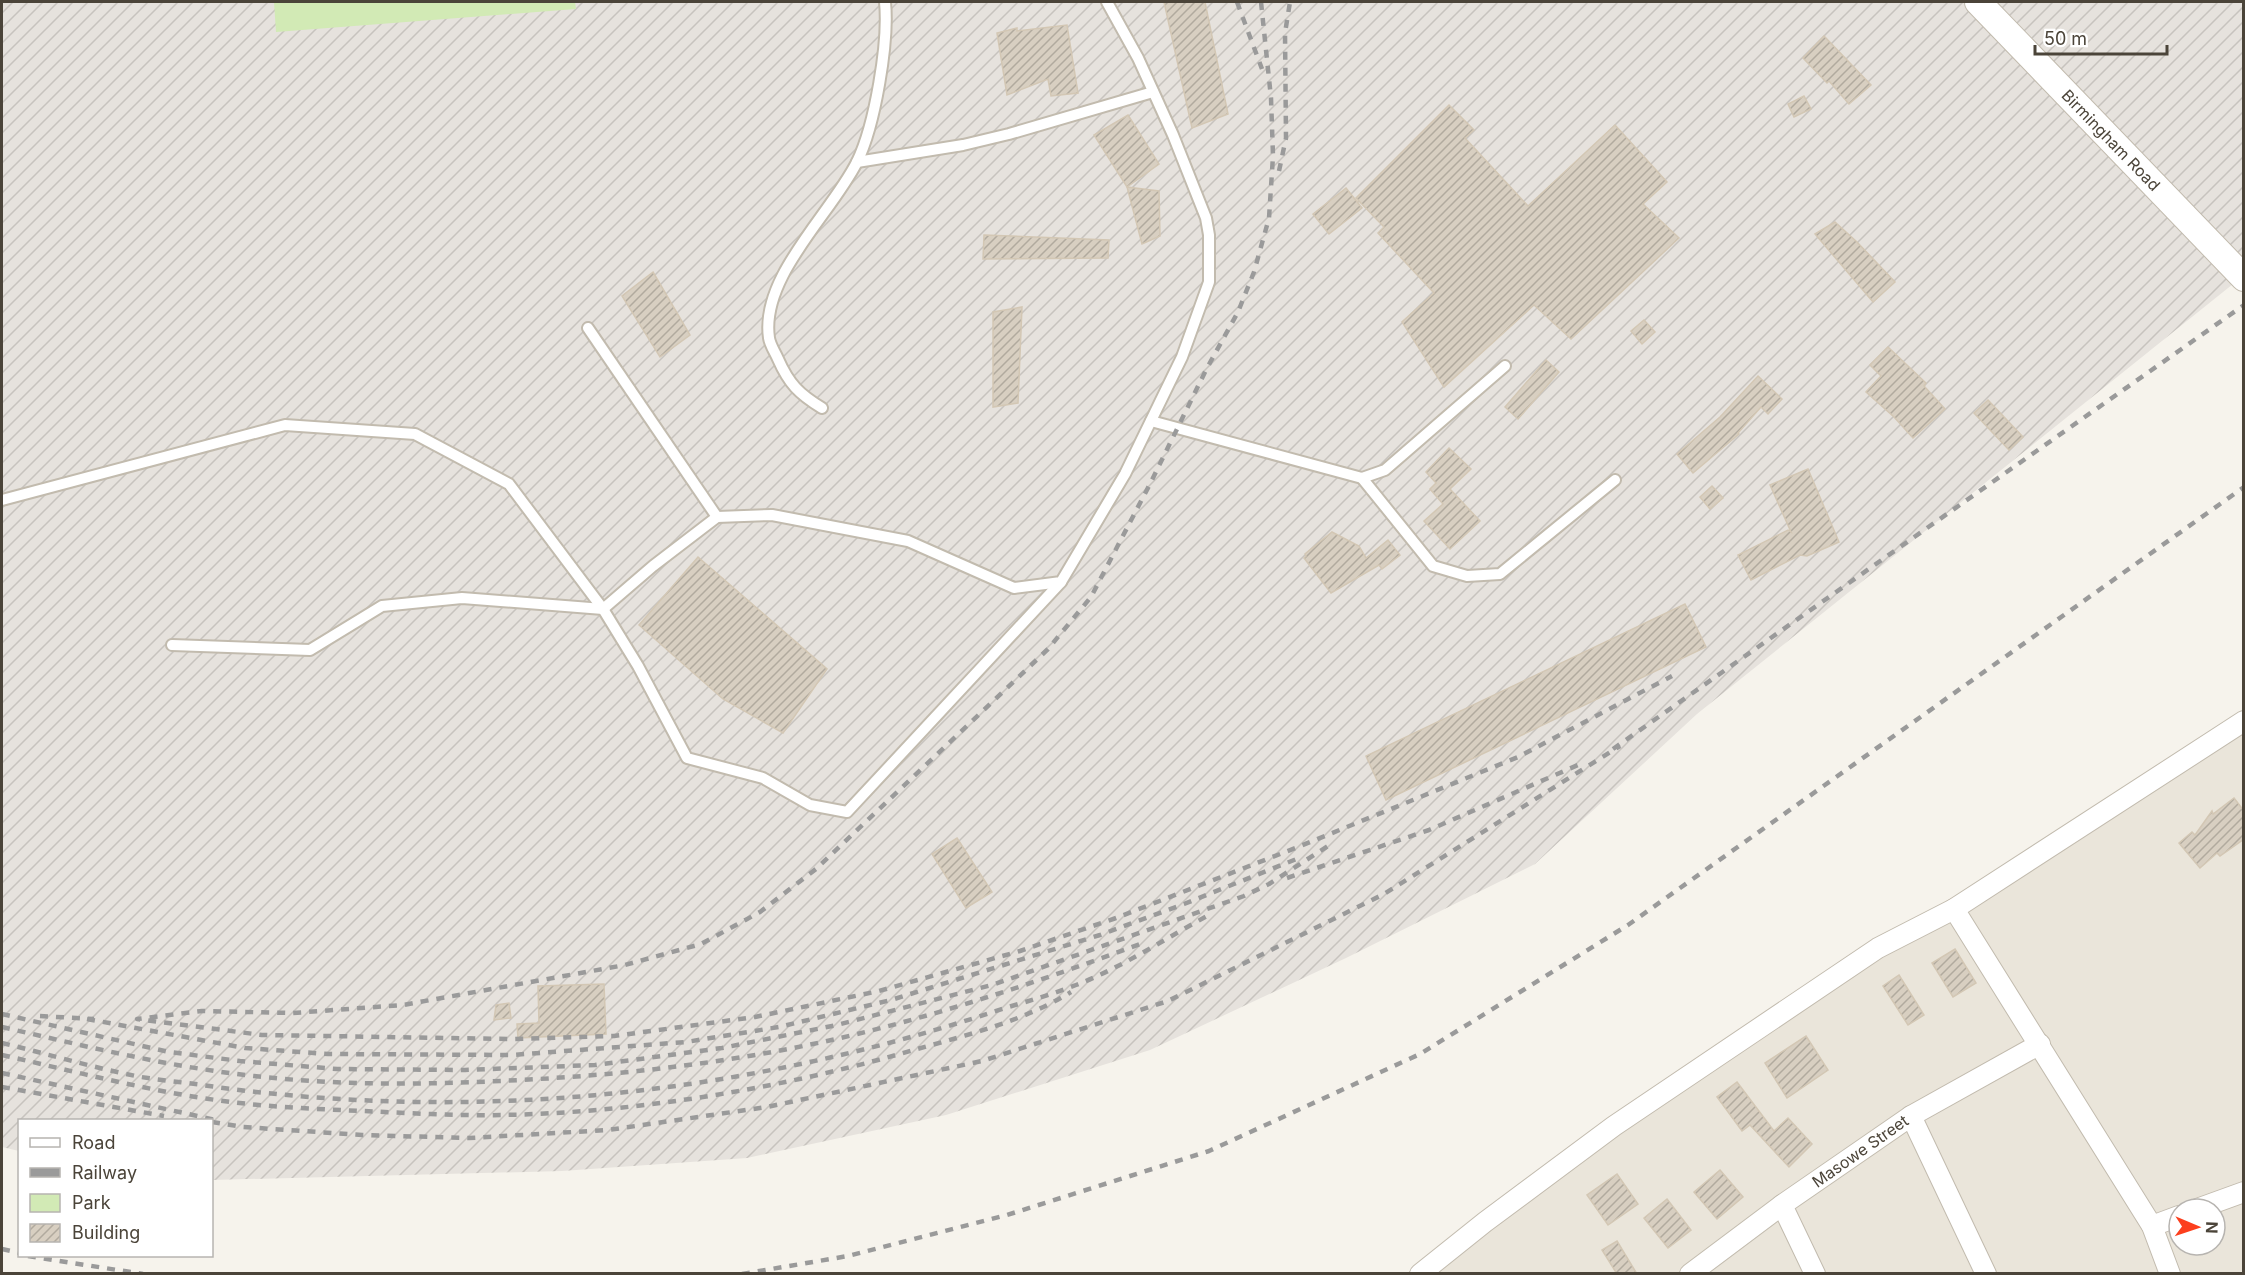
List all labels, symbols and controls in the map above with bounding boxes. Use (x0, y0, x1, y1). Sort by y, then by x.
scale bar (2035, 18, 2167, 56)
text: 50 m (2044, 28, 2087, 49)
street label: Birmingham Road (2057, 85, 2165, 195)
street label: Masowe Street (1808, 1110, 1912, 1192)
legend (18, 1119, 213, 1257)
text: Road (72, 1132, 115, 1153)
text: Railway (72, 1162, 137, 1183)
text: Park (72, 1192, 111, 1213)
north arrow (2167, 1197, 2227, 1257)
text: N (2202, 1221, 2222, 1234)
text: Building (72, 1222, 140, 1243)

